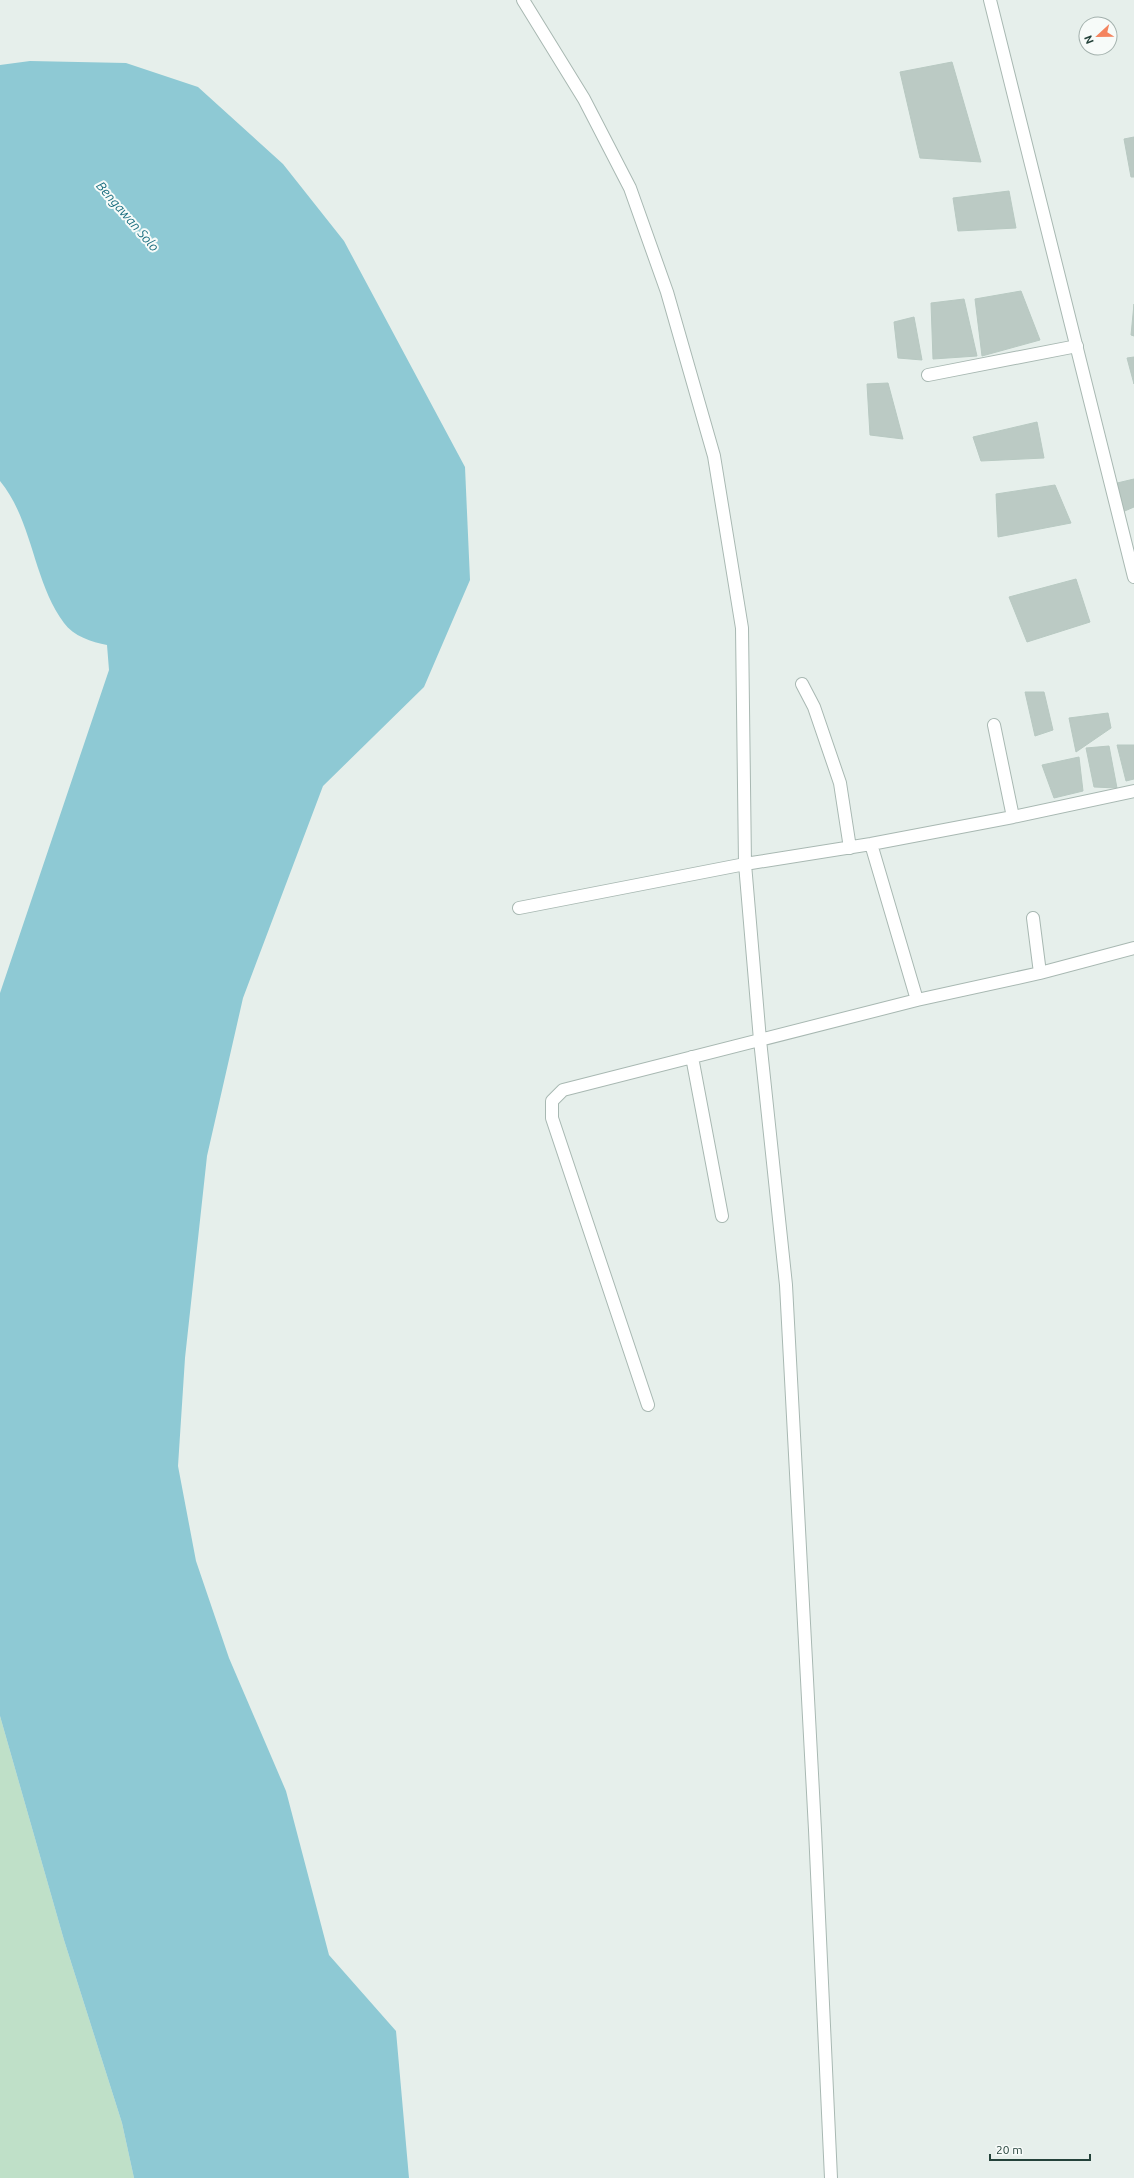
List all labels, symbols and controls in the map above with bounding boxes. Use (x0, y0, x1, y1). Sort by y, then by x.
north arrow (1078, 16, 1118, 56)
text: N (1082, 34, 1096, 46)
water label: Bengawan Solo (94, 178, 162, 254)
scale bar (990, 2136, 1090, 2162)
text: 20 m (996, 2143, 1023, 2156)

